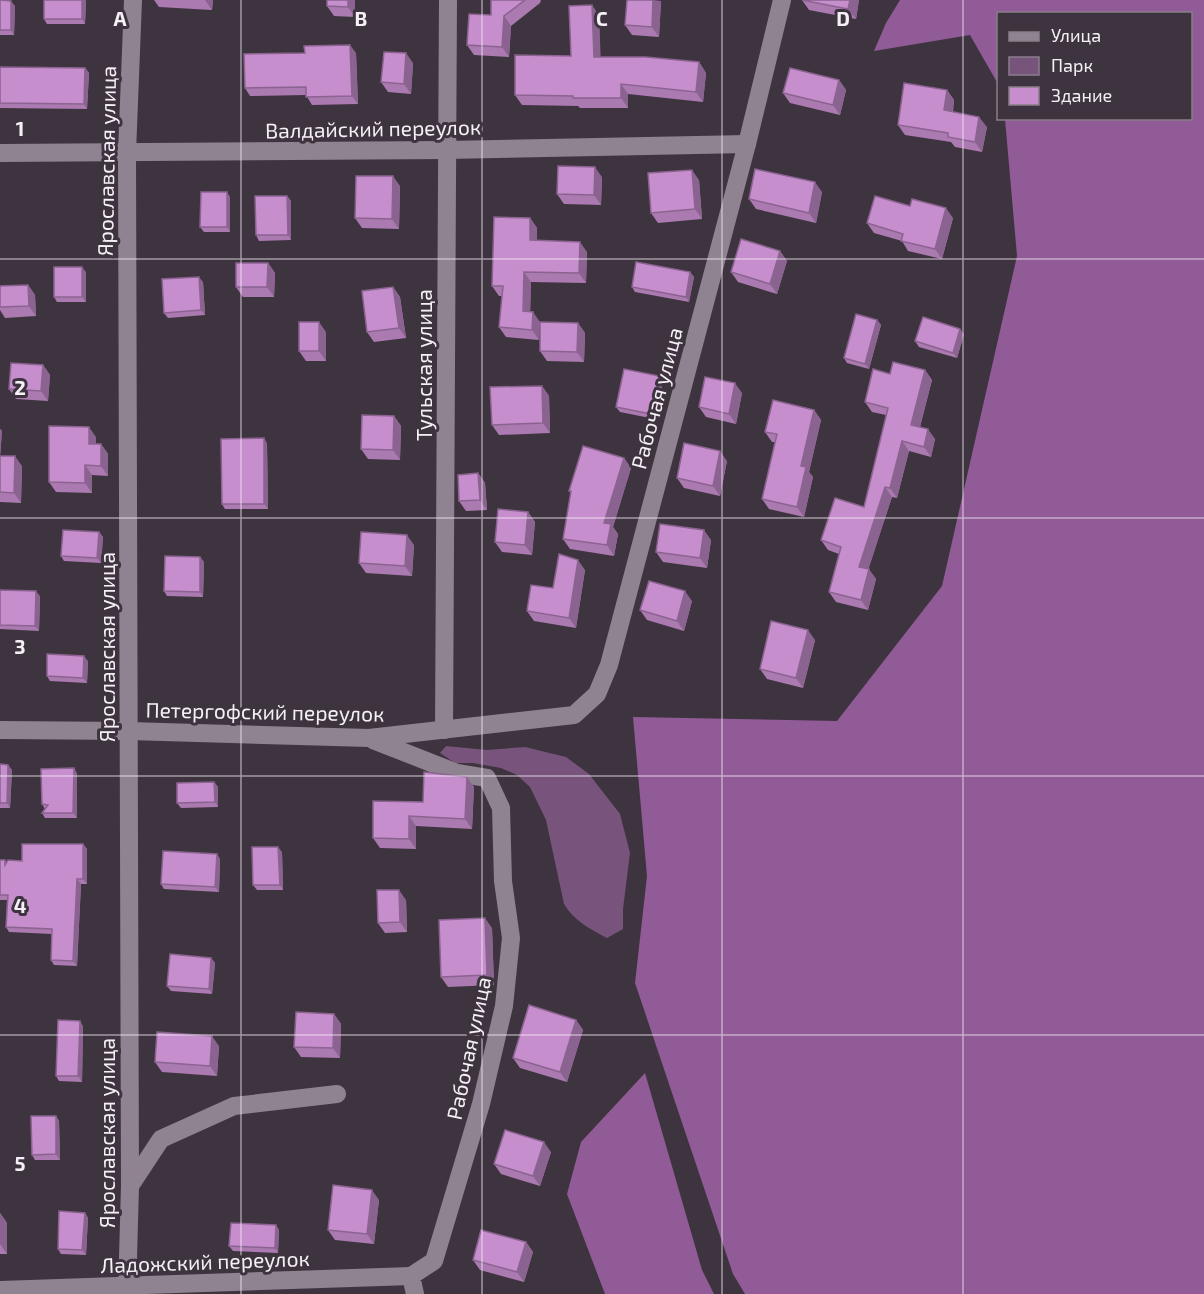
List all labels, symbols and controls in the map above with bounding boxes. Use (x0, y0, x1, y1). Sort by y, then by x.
text: A (113, 6, 127, 30)
text: B (355, 6, 367, 30)
text: C (596, 6, 608, 30)
text: D (836, 6, 850, 30)
legend (997, 12, 1192, 120)
text: Улица (1051, 24, 1101, 46)
text: Парк (1051, 54, 1093, 76)
street label: Ярославская улица (92, 66, 121, 256)
text: Здание (1051, 84, 1112, 106)
street label: Валдайский переулок (265, 114, 481, 143)
text: 1 (16, 116, 24, 140)
street label: Тульская улица (411, 289, 437, 441)
street label: Рабочая улица (625, 324, 688, 472)
text: 2 (14, 375, 26, 399)
street label: Ярославская улица (94, 552, 120, 742)
text: 3 (14, 634, 26, 658)
street label: Петергофский переулок (145, 696, 385, 727)
text: 4 (14, 893, 27, 917)
street label: Рабочая улица (441, 974, 496, 1122)
street label: Ярославская улица (94, 1038, 120, 1228)
text: 5 (14, 1151, 26, 1175)
street label: Ладожский переулок (100, 1245, 310, 1278)

